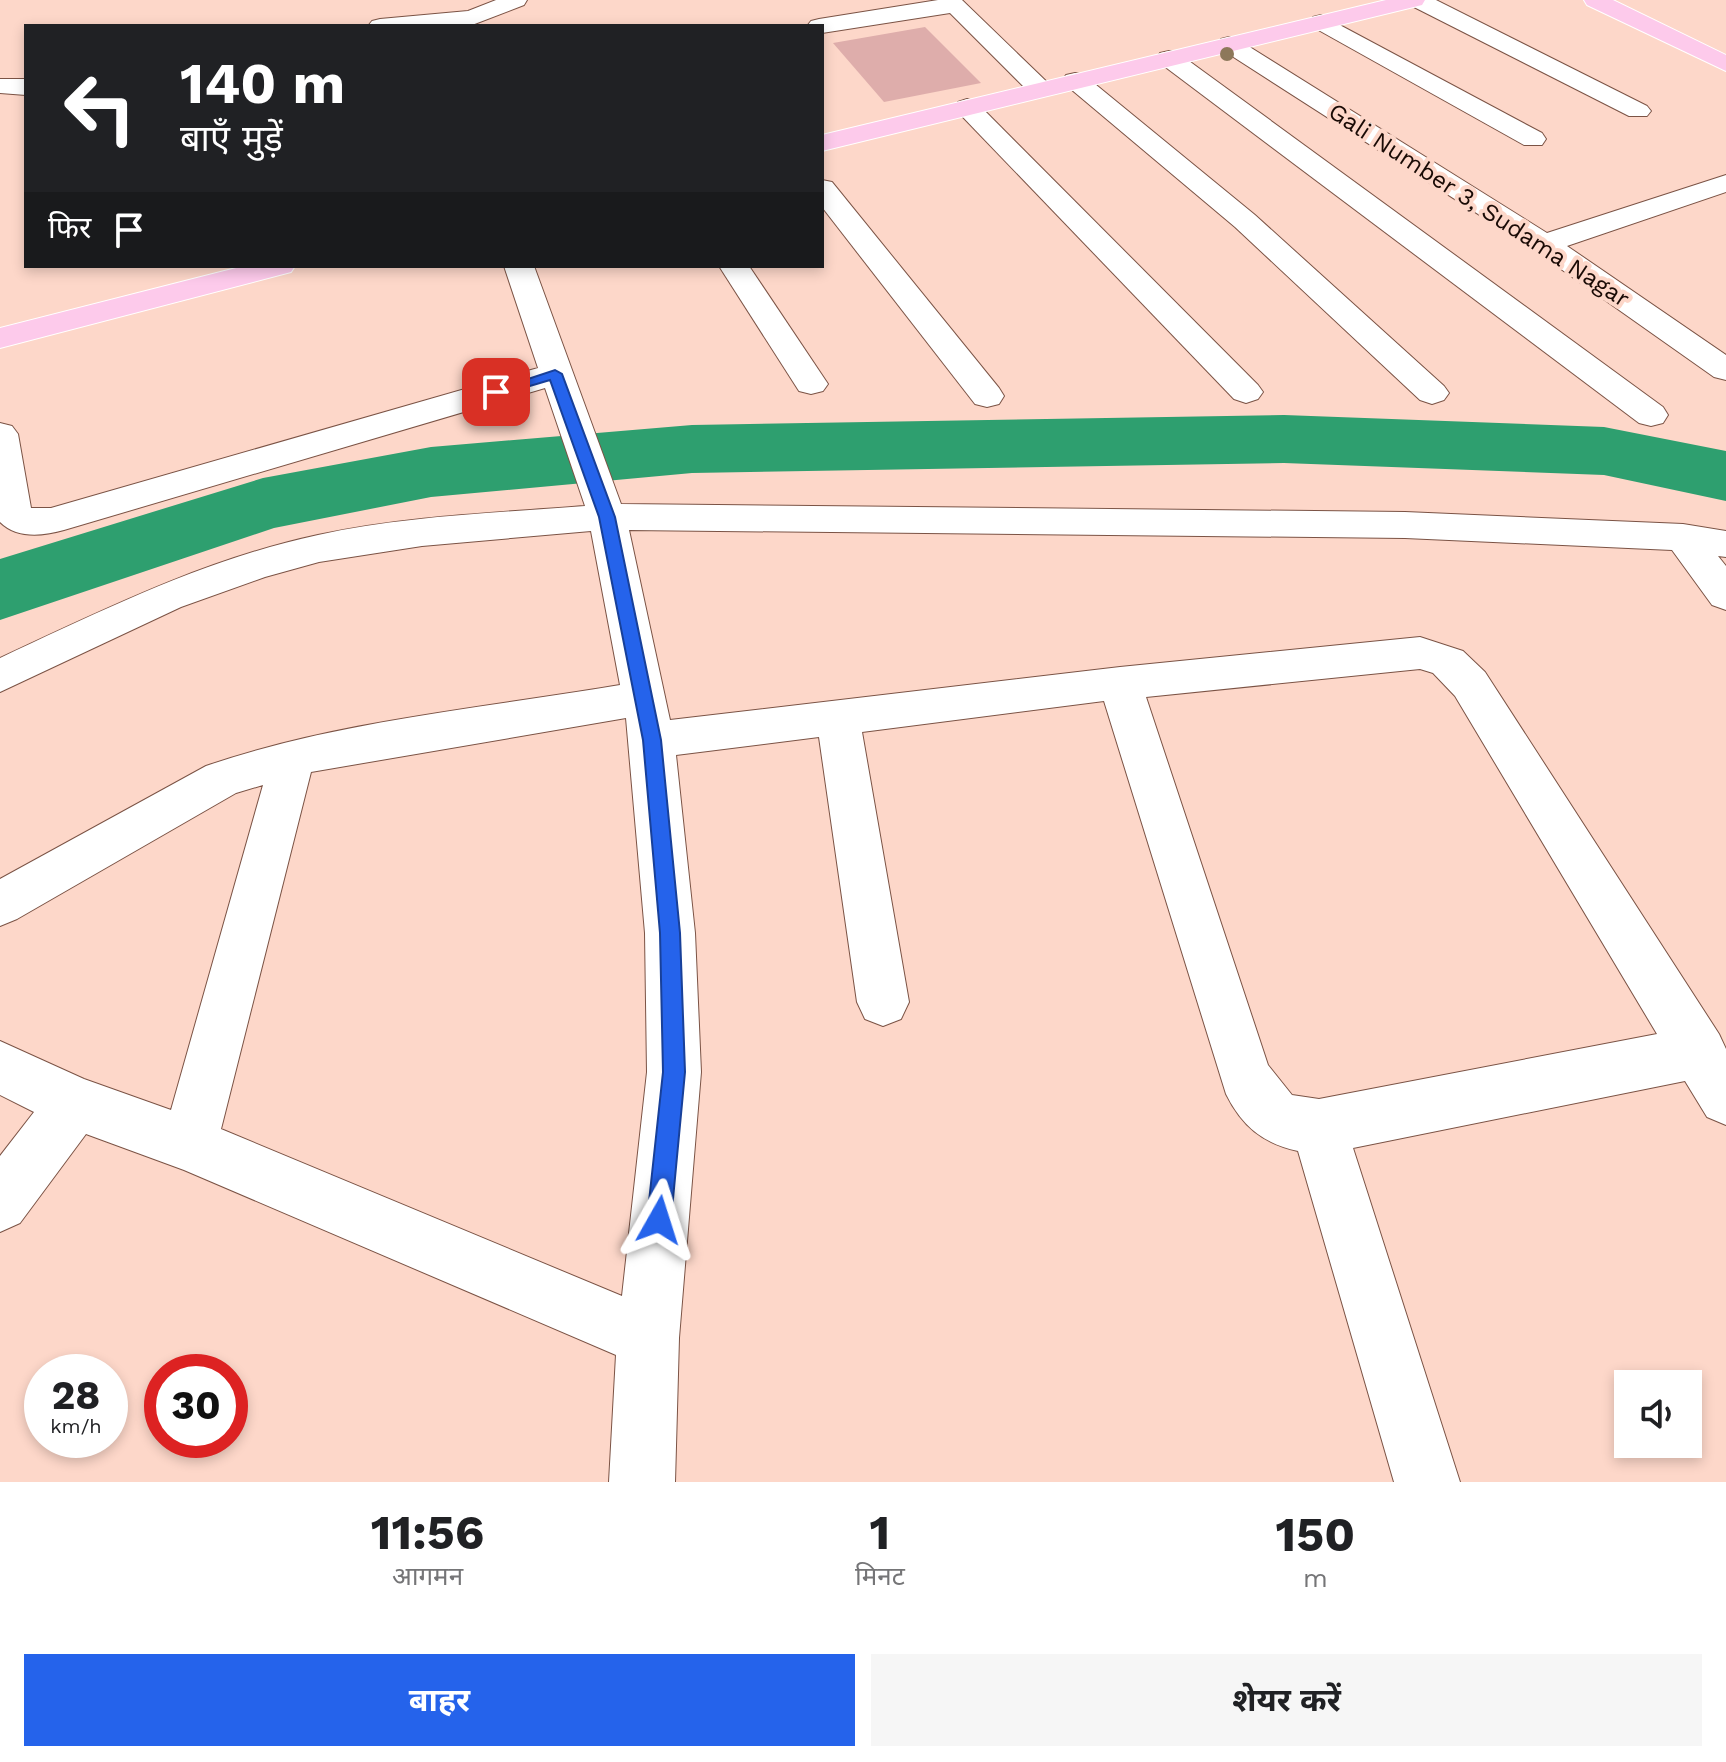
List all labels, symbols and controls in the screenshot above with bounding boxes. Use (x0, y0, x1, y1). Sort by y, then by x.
text: 140 m (180, 51, 345, 117)
icon: left (48, 56, 152, 160)
street label: Gali Number 3, Sudama Nagar (1323, 97, 1635, 313)
text: बाएँ मुड़ें (180, 118, 283, 160)
icon: arrive (107, 208, 151, 252)
text: फिर (48, 210, 91, 245)
pin (462, 358, 530, 426)
icon: arrive (474, 370, 518, 414)
position arrow (617, 1178, 701, 1262)
speed limit sign: 30 (144, 1354, 248, 1458)
map controls (1614, 1370, 1702, 1458)
button: sound (1614, 1370, 1702, 1458)
text: 28 (52, 1372, 100, 1419)
text: km/h (50, 1414, 102, 1438)
text: 11:56 (371, 1504, 484, 1561)
text: 1 (870, 1504, 890, 1561)
text: 150 (1276, 1506, 1355, 1563)
text: आगमन (392, 1561, 463, 1591)
text: मिनट (855, 1561, 905, 1591)
text: m (1303, 1563, 1328, 1593)
button: बाहर (24, 1654, 855, 1746)
button: शेयर करें (871, 1654, 1702, 1746)

